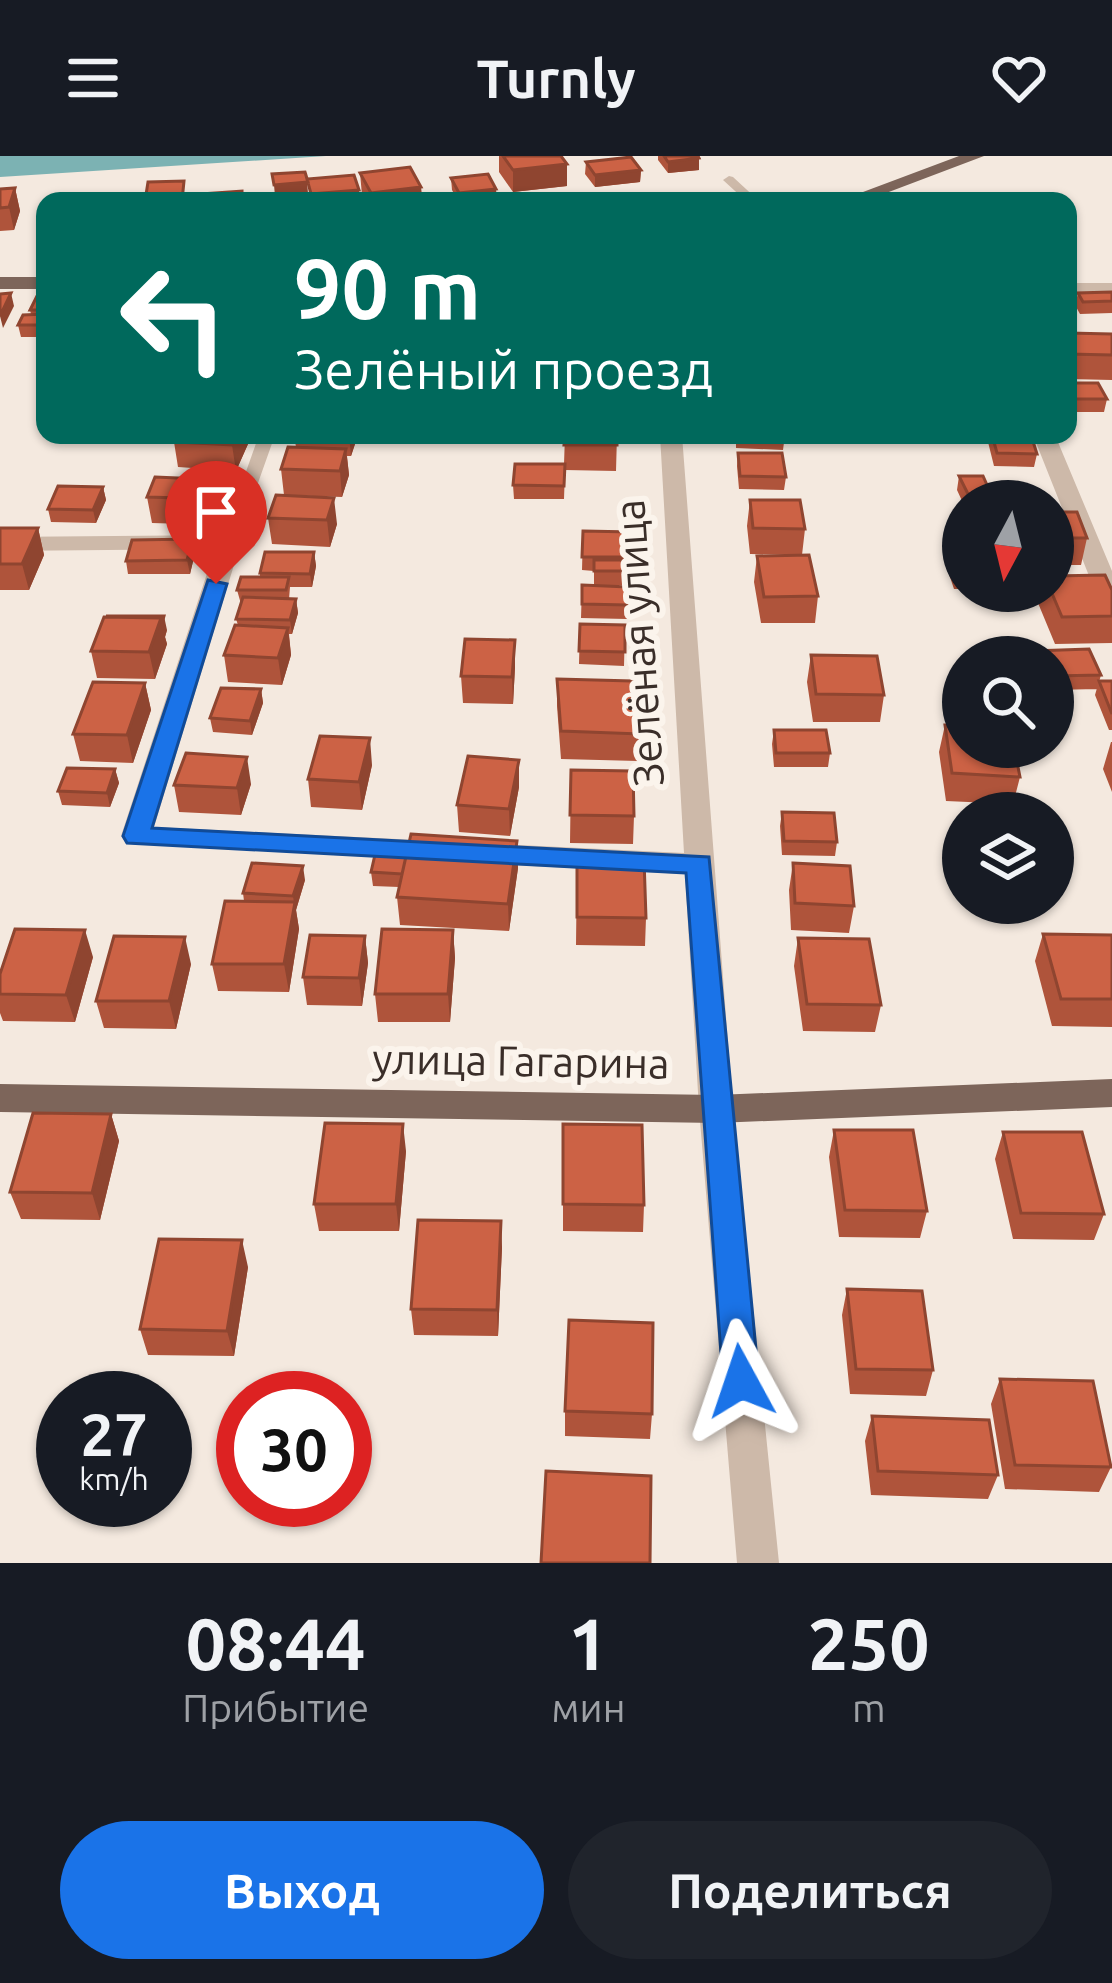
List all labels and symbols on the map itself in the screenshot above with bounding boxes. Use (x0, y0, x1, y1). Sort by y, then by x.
pin (165, 461, 267, 584)
north arrow (942, 480, 1074, 612)
street label: Зелёная улица (605, 498, 672, 788)
street label: улица Гагарина (372, 1034, 670, 1087)
position arrow (678, 1318, 804, 1444)
speed limit sign: 30 (216, 1371, 372, 1527)

